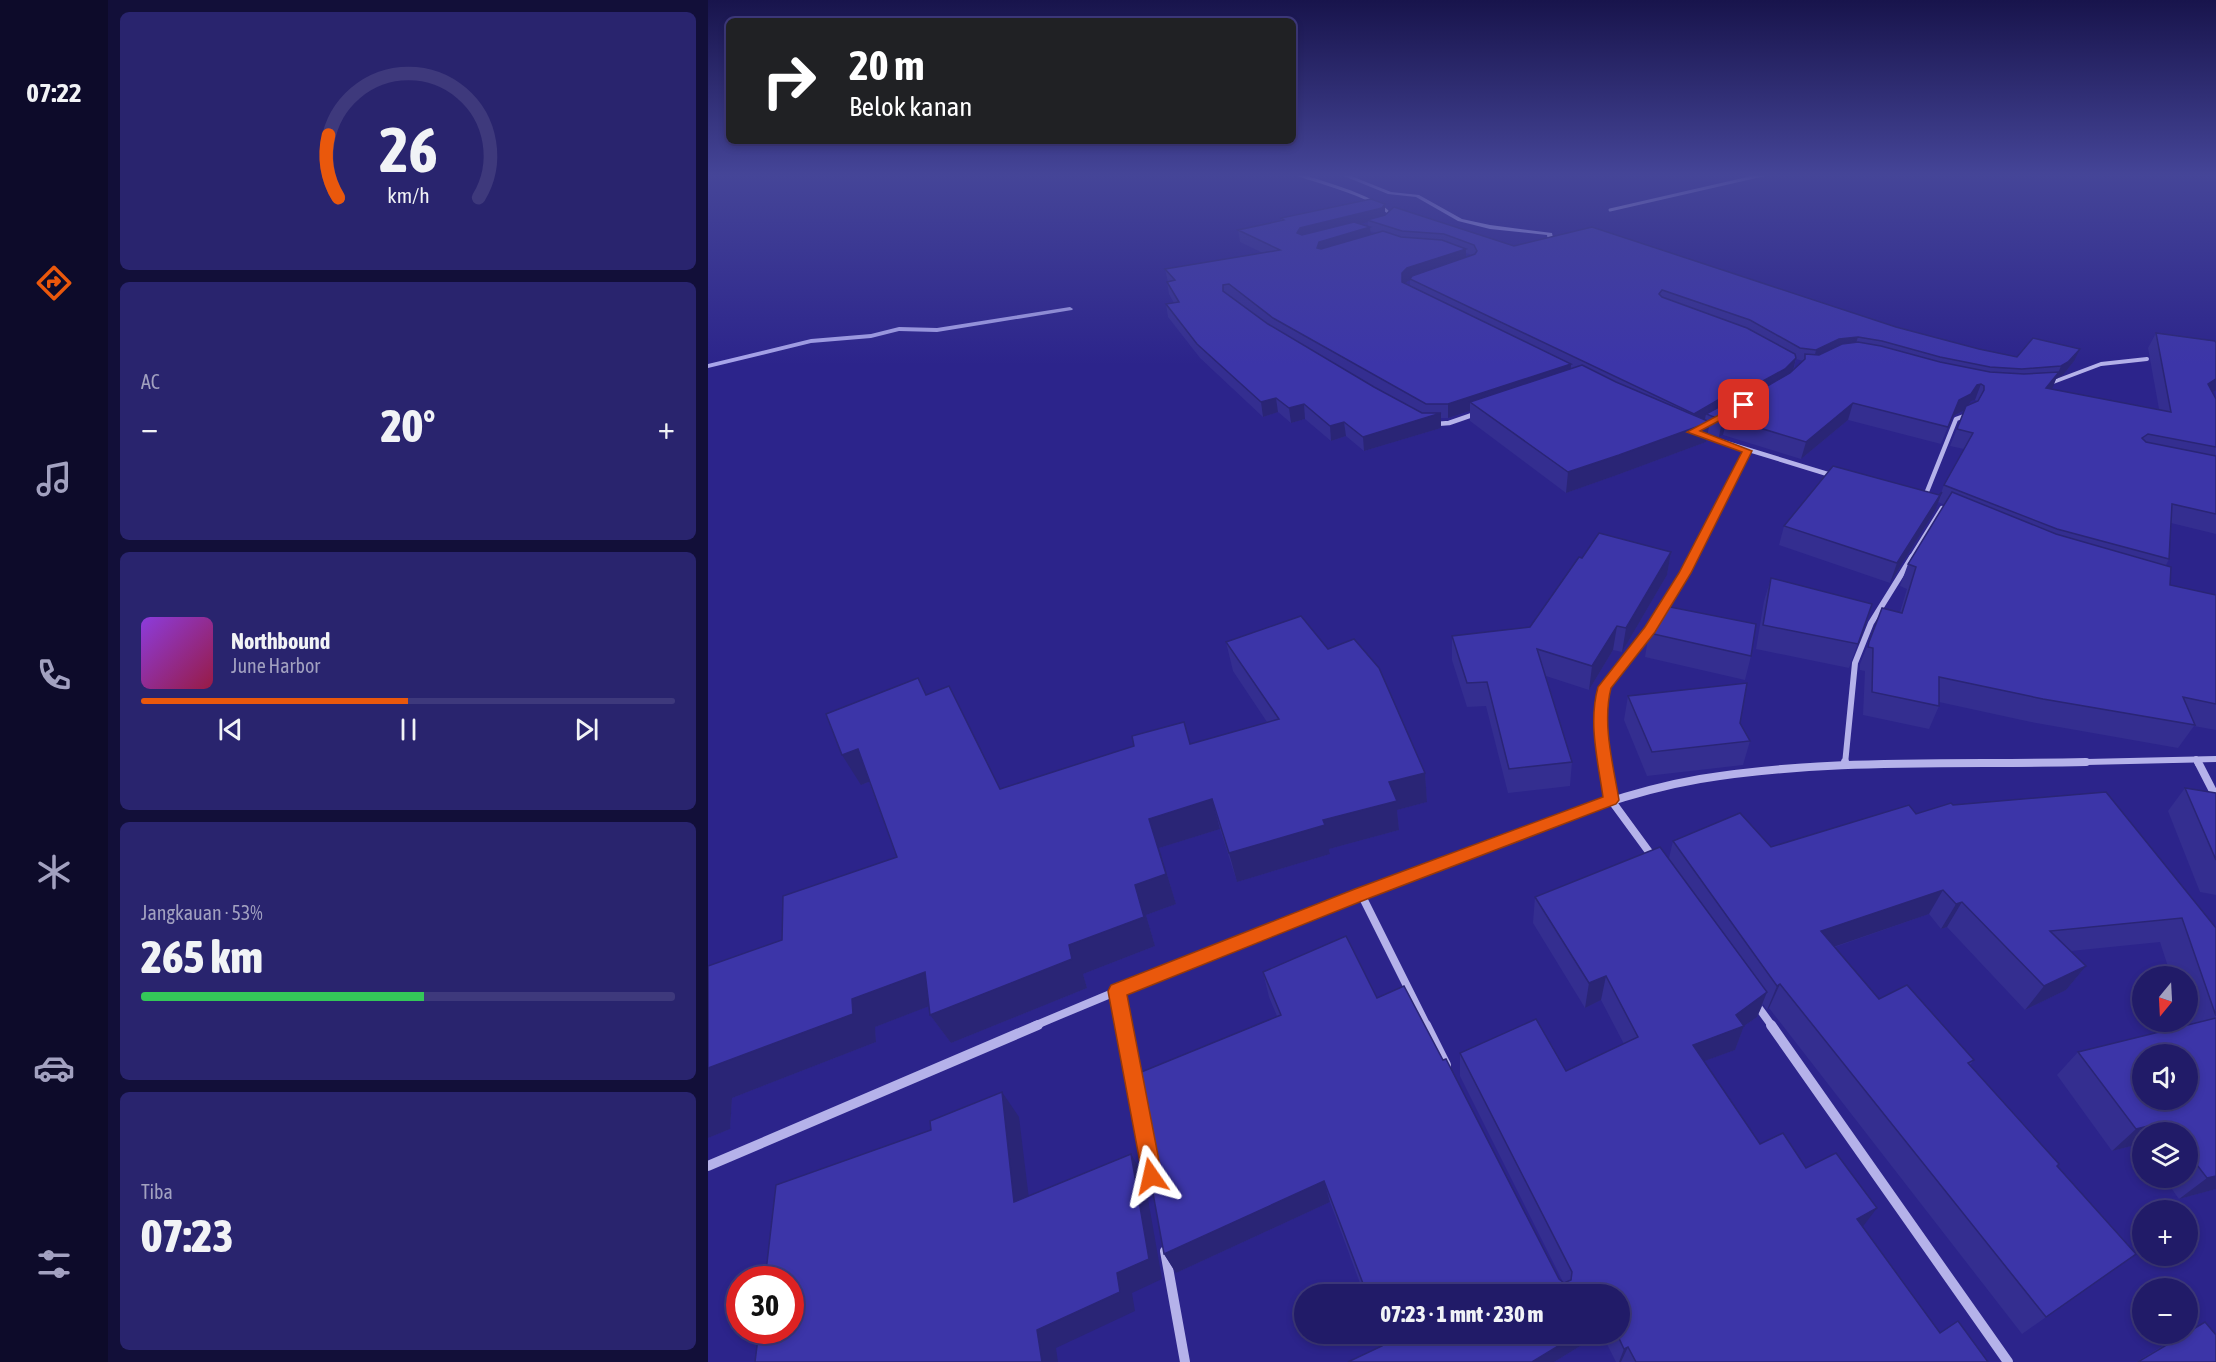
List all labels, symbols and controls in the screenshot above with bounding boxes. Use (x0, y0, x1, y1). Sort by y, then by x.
text: 20 m (849, 41, 924, 89)
icon: right (750, 42, 828, 120)
text: 07:22 (26, 77, 82, 108)
text: Belok kanan (849, 91, 972, 122)
text: 26 (379, 114, 437, 185)
text: km/h (387, 183, 429, 208)
icon: directions (33, 262, 75, 304)
text: AC (141, 370, 160, 393)
pin (1718, 379, 1769, 430)
icon: arrive (1727, 388, 1760, 421)
text: 20° (381, 400, 435, 452)
text: − (141, 408, 158, 446)
text: + (658, 408, 675, 446)
icon: music (33, 458, 75, 500)
text: Northbound (231, 628, 330, 654)
icon: phone (33, 654, 75, 696)
text: June Harbor (231, 654, 320, 677)
icon: previous (214, 713, 247, 746)
icon: pause (392, 713, 425, 746)
icon: next (570, 713, 603, 746)
icon: climate (33, 851, 75, 893)
text: Jangkauan · 53% (141, 901, 263, 924)
text: 265 km (141, 931, 263, 983)
north arrow (2132, 966, 2198, 1032)
map controls (2132, 966, 2198, 1344)
button: sound (2132, 1044, 2198, 1110)
icon: car (33, 1047, 75, 1089)
button: layers (2132, 1122, 2198, 1188)
position arrow (1119, 1144, 1183, 1208)
text: Tiba (141, 1180, 173, 1203)
button: + (2132, 1200, 2198, 1266)
text: 07:23 (141, 1210, 234, 1262)
icon: filters (33, 1243, 75, 1285)
speed limit sign: 30 (726, 1266, 804, 1344)
button: − (2132, 1278, 2198, 1344)
text: 07:23 · 1 mnt · 230 m (1381, 1301, 1543, 1327)

